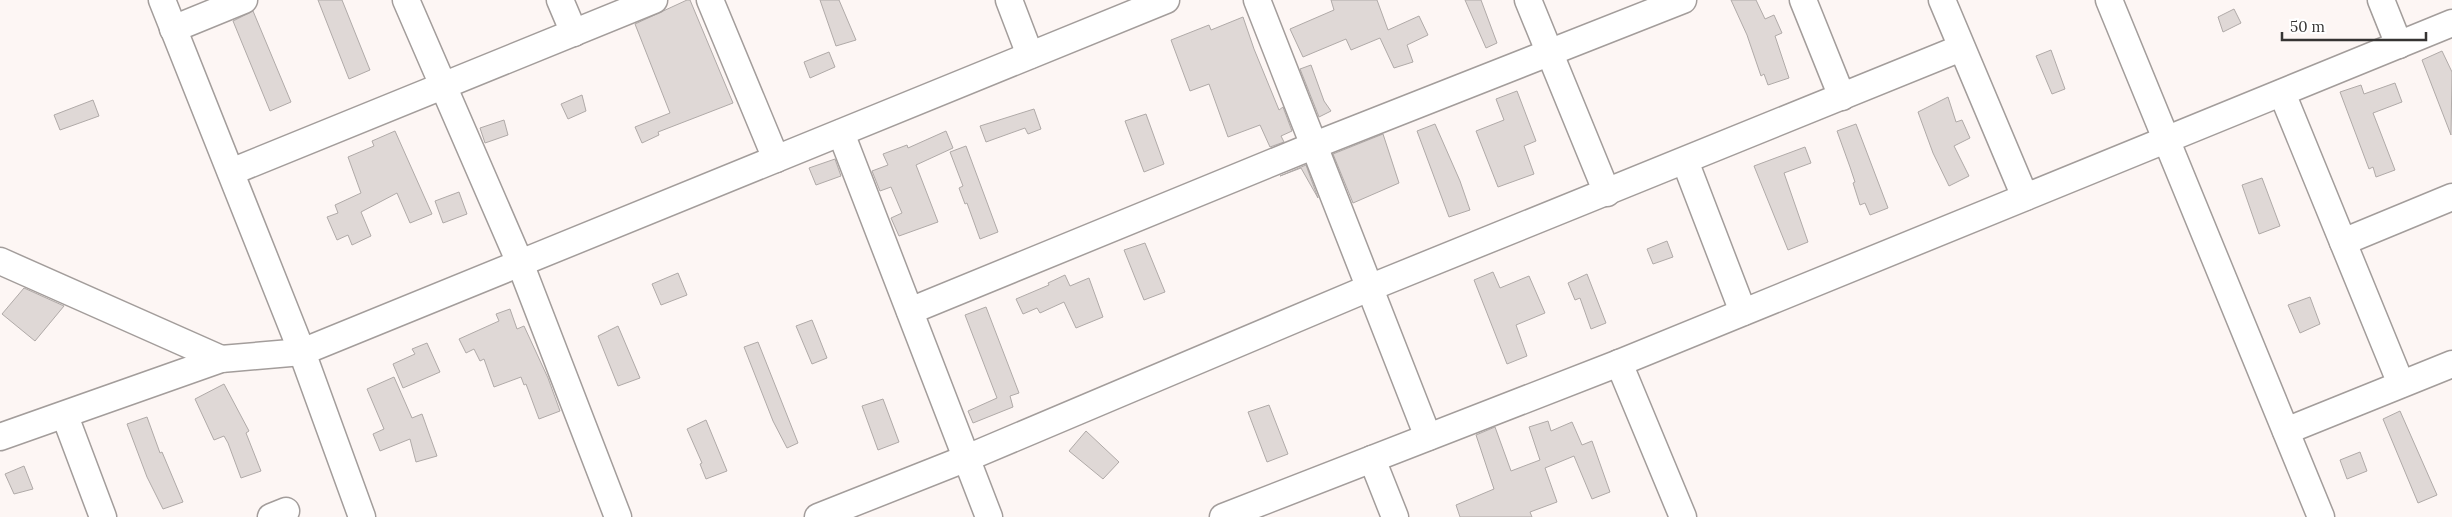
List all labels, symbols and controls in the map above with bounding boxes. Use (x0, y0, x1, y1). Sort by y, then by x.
scale bar (2282, 10, 2426, 42)
text: 50 m (2290, 17, 2325, 36)

